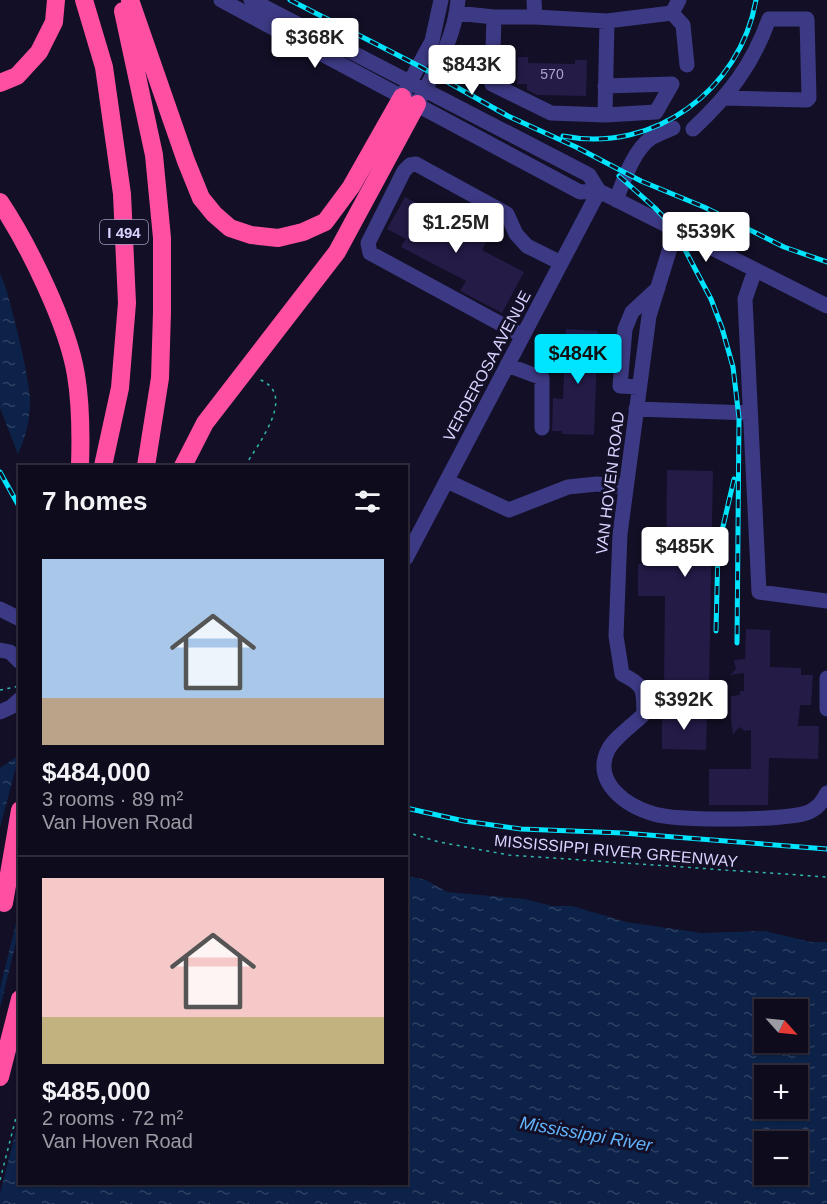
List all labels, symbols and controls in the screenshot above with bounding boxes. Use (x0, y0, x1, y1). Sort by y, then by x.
pin: $368K (273, 18, 357, 69)
text: $368K (286, 26, 344, 48)
pin: $843K (430, 45, 514, 96)
text: $843K (443, 53, 501, 75)
house number: 570 (540, 66, 564, 82)
pin: $1.25M (407, 203, 505, 254)
text: $1.25M (423, 211, 489, 233)
pin: $539K (664, 212, 748, 263)
road number: I 494 (100, 220, 148, 244)
text: $539K (677, 220, 735, 242)
street label: VERDEROSA AVENUE (440, 288, 534, 444)
pin: $484K (536, 334, 620, 385)
text: $484K (549, 342, 607, 364)
street label: VAN HOVEN ROAD (593, 411, 627, 555)
icon: filters (351, 485, 384, 518)
text: 7 homes (42, 486, 148, 516)
pin: $485K (643, 527, 727, 578)
text: $485K (656, 535, 714, 557)
icon: home (159, 598, 267, 706)
pin: $392K (642, 680, 726, 731)
text: $392K (655, 688, 713, 710)
text: $484,000 (42, 757, 150, 787)
text: 3 rooms · 89 m² (42, 788, 183, 810)
text: Van Hoven Road (42, 811, 193, 833)
street label: MISSISSIPPI RIVER GREENWAY (493, 832, 739, 870)
icon: home (159, 917, 267, 1025)
north arrow (754, 999, 808, 1053)
map controls (754, 999, 808, 1185)
button: + (754, 1065, 808, 1119)
text: $485,000 (42, 1076, 150, 1106)
text: 2 rooms · 72 m² (42, 1107, 183, 1129)
water label: Mississippi River (518, 1113, 655, 1156)
text: Van Hoven Road (42, 1130, 193, 1152)
button: − (754, 1131, 808, 1185)

